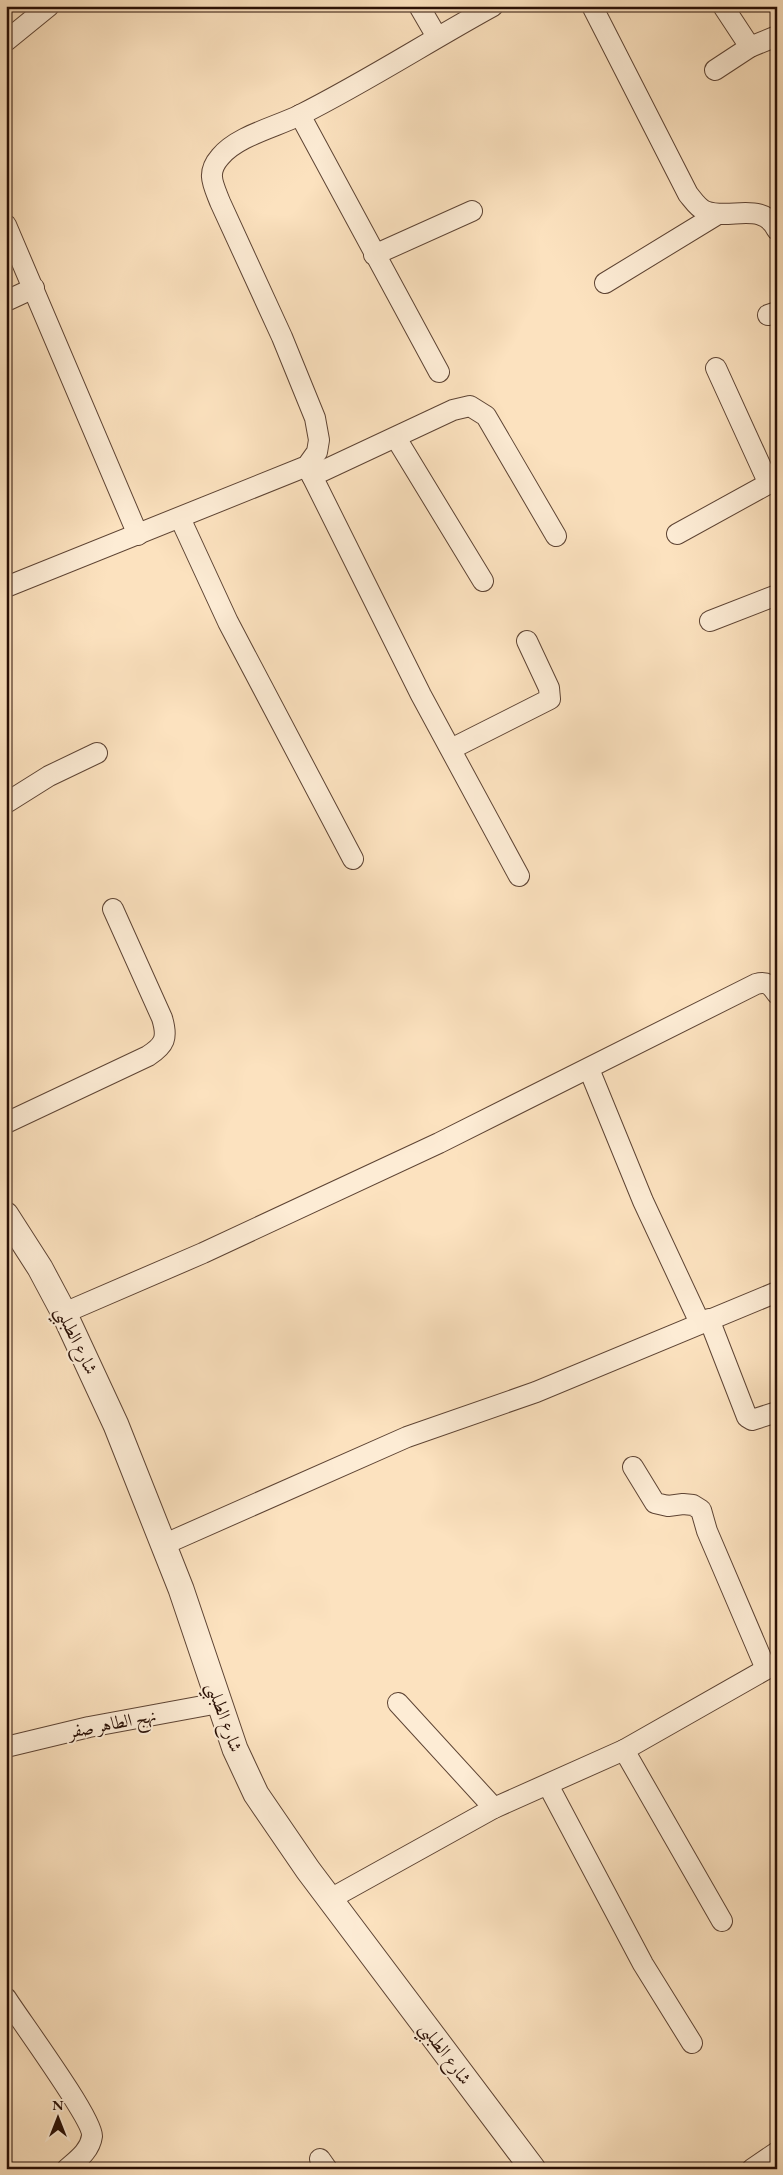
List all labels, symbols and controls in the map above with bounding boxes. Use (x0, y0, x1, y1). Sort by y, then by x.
street label: شارع الطبلبي (45, 1302, 103, 1380)
street label: شارع الطبلبي (196, 1679, 248, 1757)
street label: نهج الطاهر صفر (64, 1703, 159, 1748)
street label: شارع الطبلبي (410, 2017, 477, 2093)
north arrow (32, 2092, 82, 2142)
text: N (52, 2096, 64, 2114)

